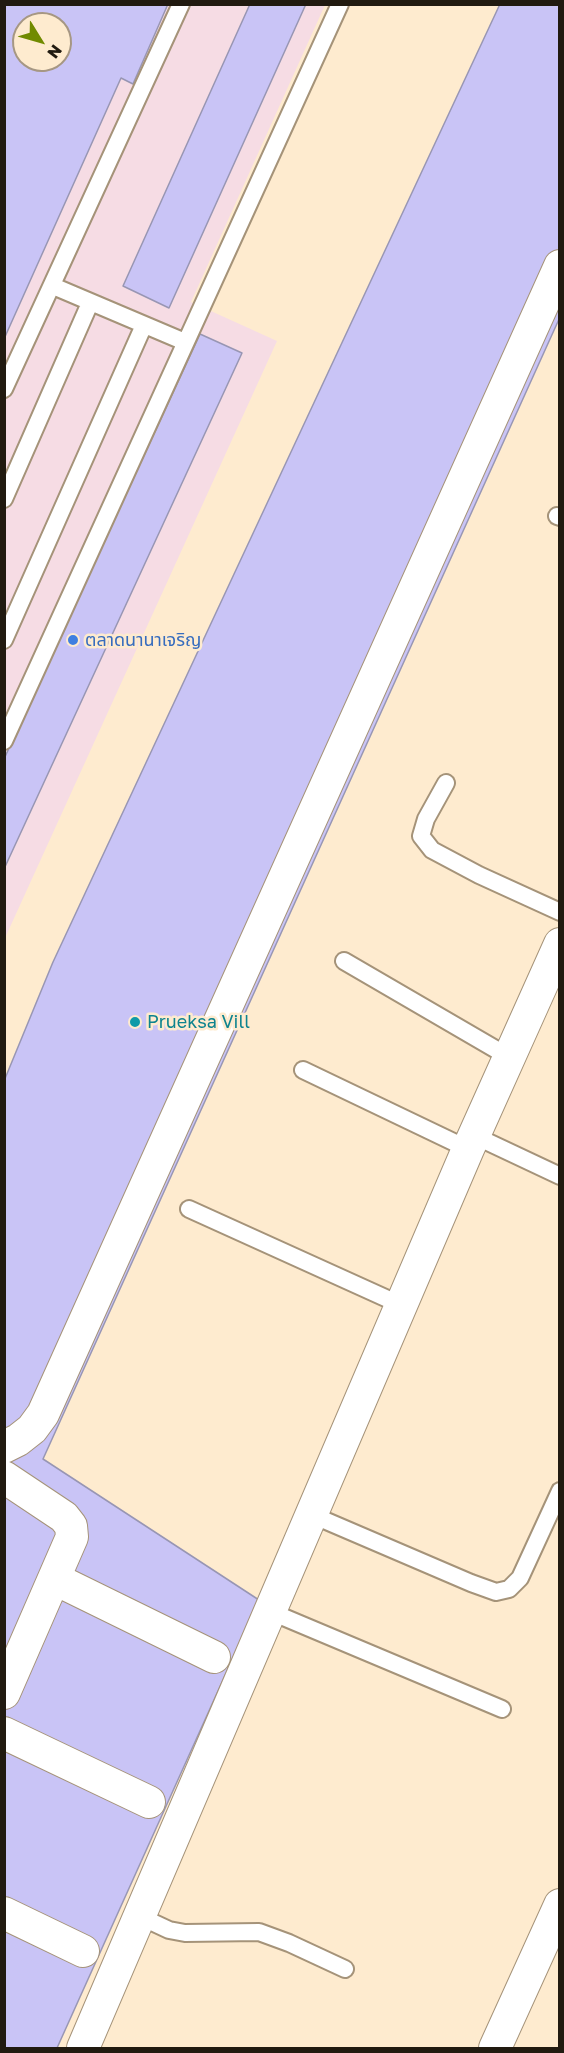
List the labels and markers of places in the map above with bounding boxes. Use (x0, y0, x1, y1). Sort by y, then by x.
place label: ตลาดนานาเจริญ (85, 629, 201, 651)
marker: ตลาดนานาเจริญ (66, 633, 80, 647)
place label: Prueksa Vill (147, 1011, 250, 1033)
marker: Prueksa Vill (128, 1015, 142, 1029)

